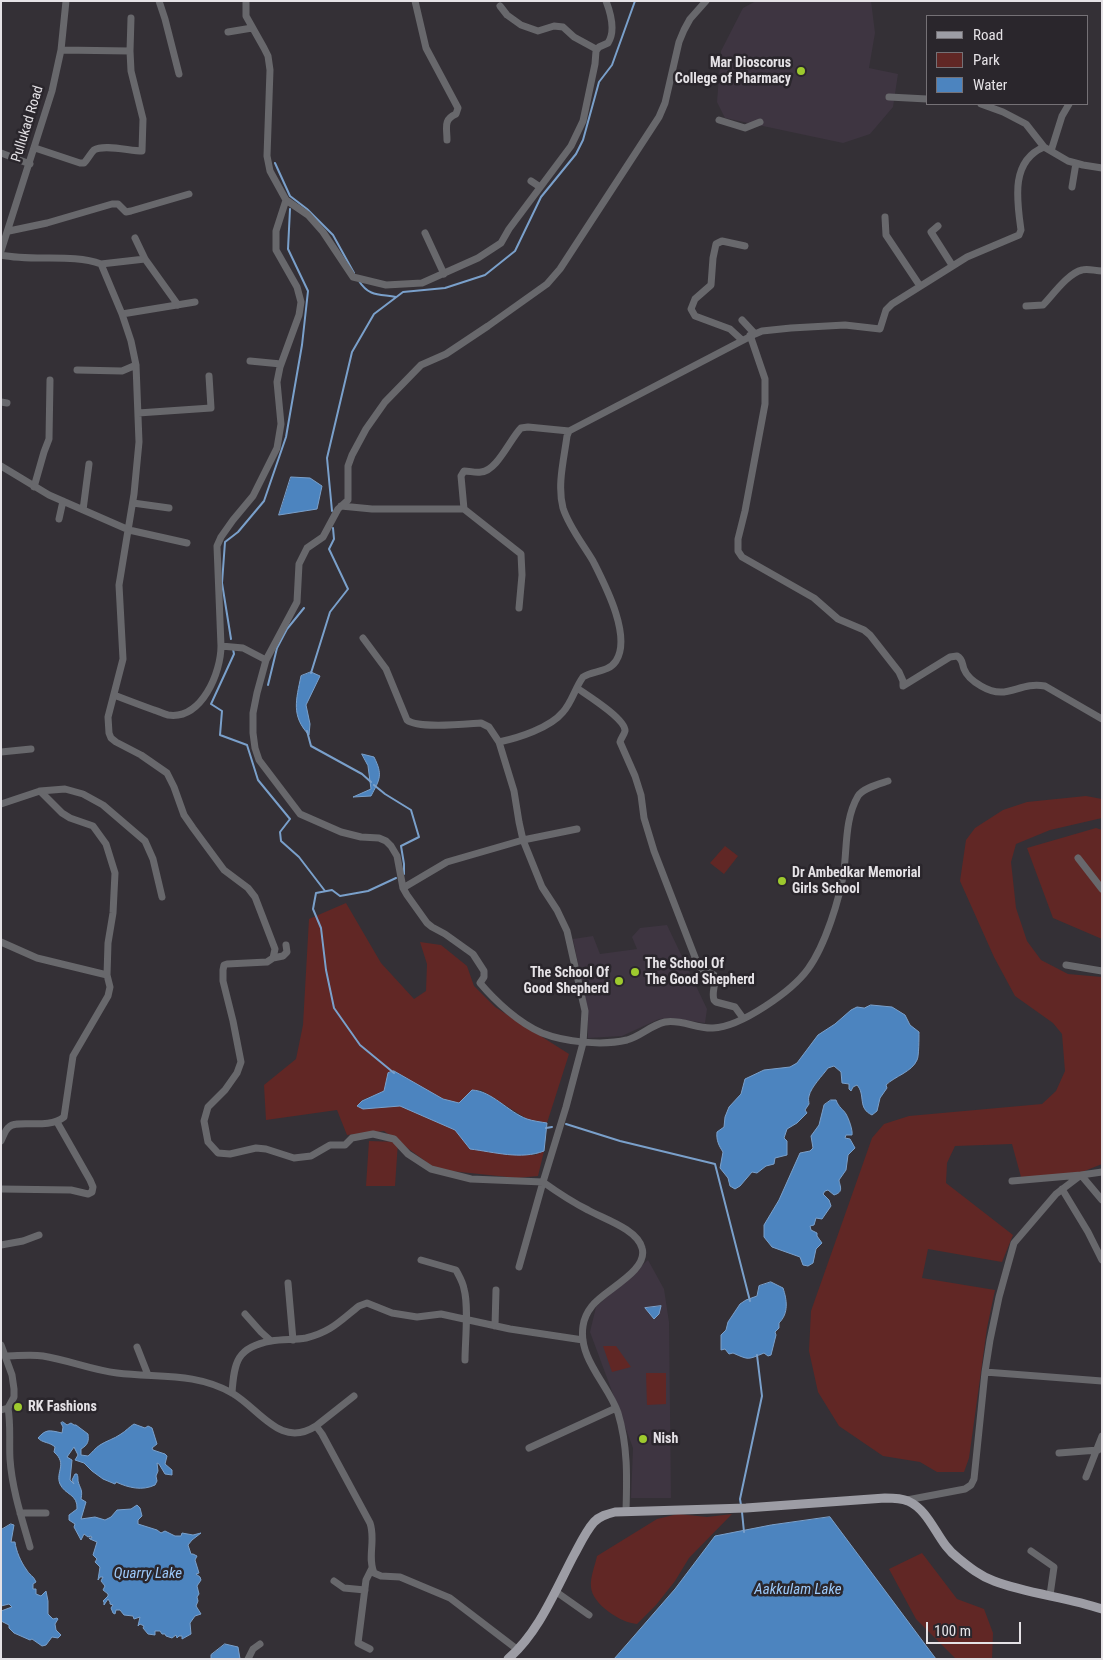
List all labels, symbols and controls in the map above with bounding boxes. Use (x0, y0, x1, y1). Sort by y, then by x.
legend (926, 15, 1088, 105)
text: Road (973, 26, 1003, 44)
text: Park (973, 51, 1000, 69)
place label: Mar Dioscorus College of Pharmacy (675, 55, 791, 88)
marker: Mar Dioscorus College of Pharmacy (795, 65, 807, 77)
text: Water (973, 76, 1007, 94)
street label: Pullukad Road (8, 84, 48, 164)
place label: Dr Ambedkar Memorial Girls School (792, 865, 921, 898)
marker: Dr Ambedkar Memorial Girls School (776, 875, 788, 887)
place label: The School Of The Good Shepherd (645, 956, 755, 989)
place label: The School Of Good Shepherd (524, 965, 609, 998)
marker: The School Of The Good Shepherd (629, 966, 641, 978)
marker: The School Of Good Shepherd (613, 975, 625, 987)
place label: RK Fashions (28, 1399, 97, 1415)
marker: RK Fashions (12, 1401, 24, 1413)
place label: Nish (653, 1431, 678, 1447)
marker: Nish (637, 1433, 649, 1445)
water label: Quarry Lake (114, 1565, 182, 1583)
water label: Aakkulam Lake (754, 1581, 842, 1599)
scale bar (928, 1612, 1023, 1644)
text: 100 m (934, 1622, 971, 1640)

